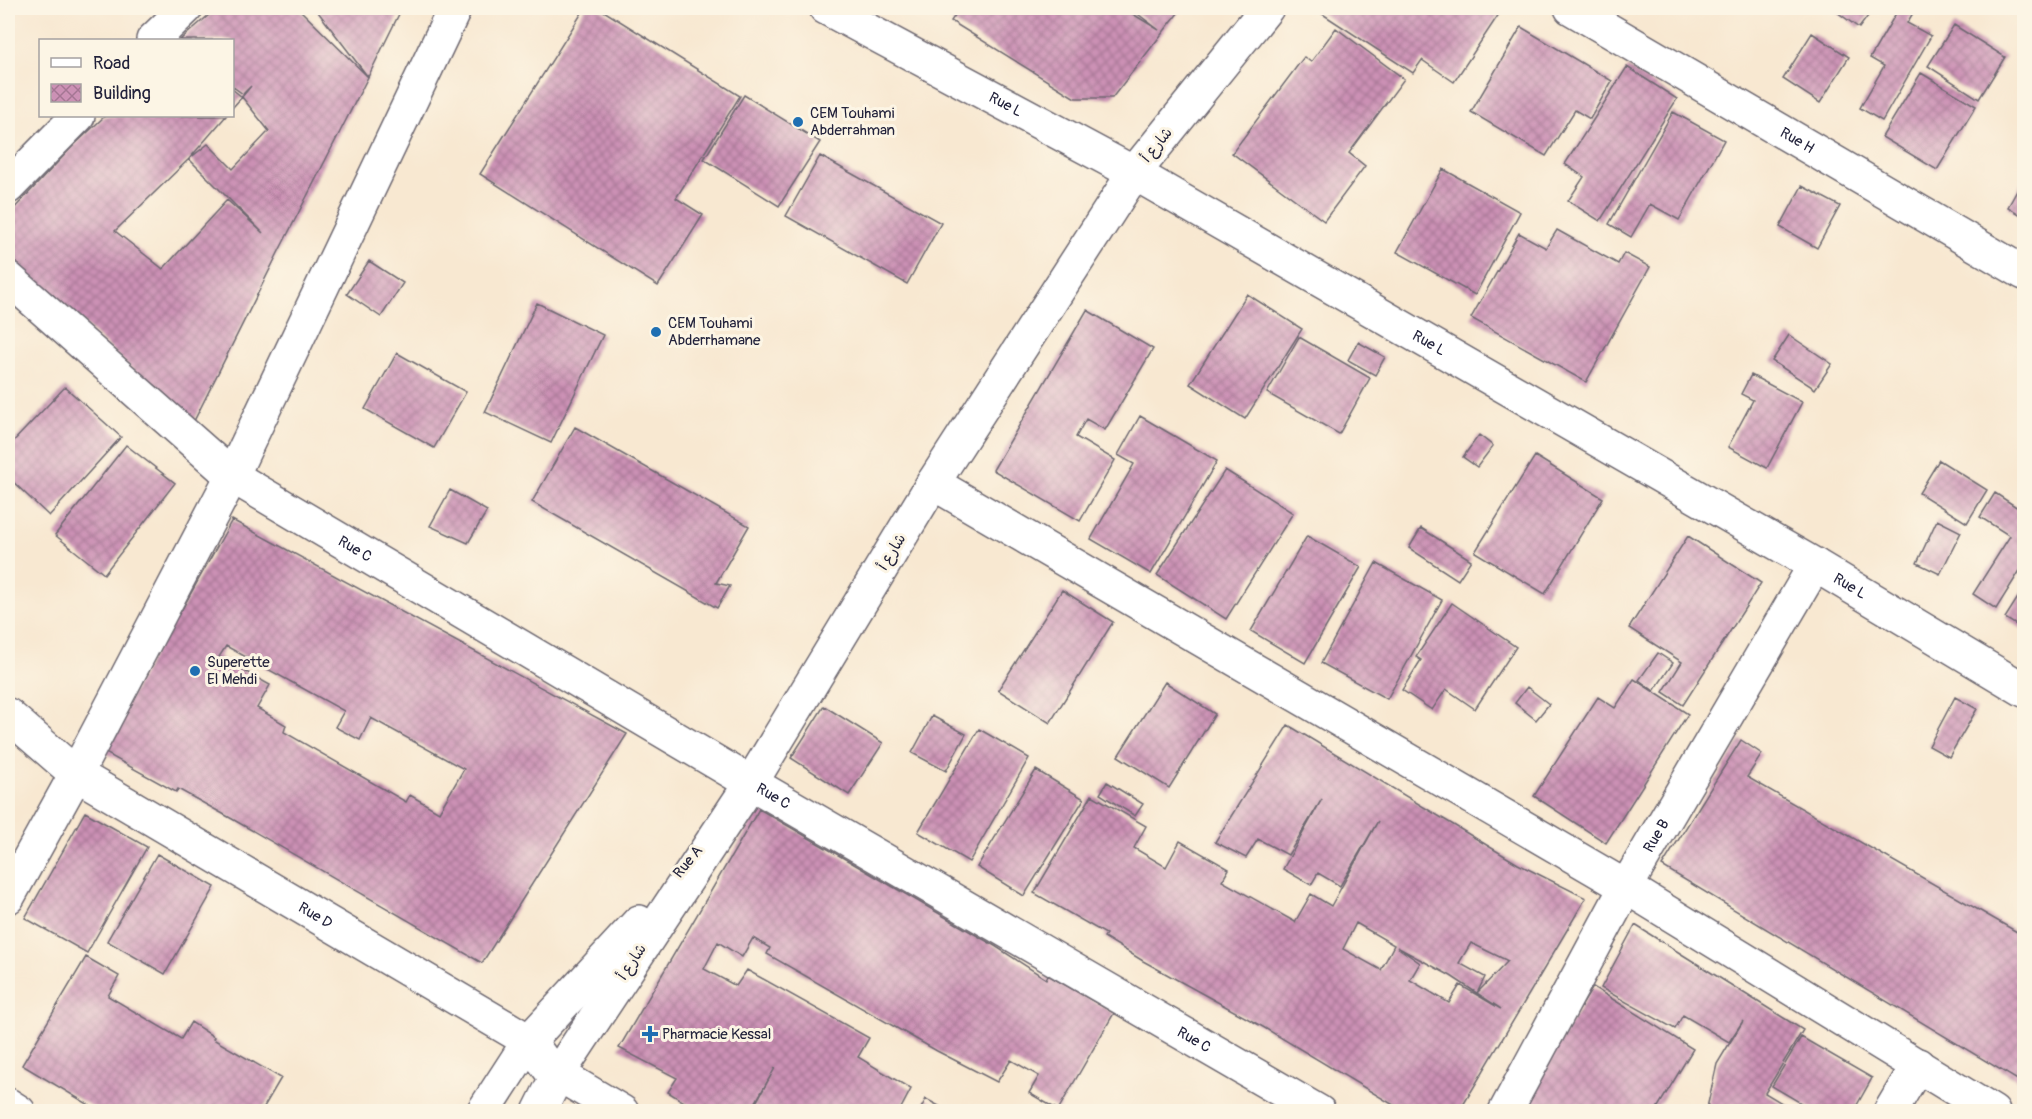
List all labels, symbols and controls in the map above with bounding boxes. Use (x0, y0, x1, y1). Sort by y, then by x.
legend (39, 39, 234, 117)
text: Road (93, 52, 130, 75)
text: Building (93, 82, 151, 105)
street label: Rue L (986, 88, 1026, 121)
place label: CEM Touhami Abderrahman (810, 104, 895, 140)
marker: CEM Touhami Abderrahman (791, 115, 805, 129)
street label: Rue H (1777, 123, 1818, 158)
street label: شارع أ (1137, 124, 1177, 166)
place label: CEM Touhami Abderrhamane (668, 314, 761, 350)
marker: CEM Touhami Abderrhamane (649, 325, 663, 339)
street label: Rue L (1409, 326, 1449, 360)
street label: شارع أ (874, 530, 910, 574)
street label: Rue C (335, 531, 376, 566)
street label: Rue L (1830, 569, 1870, 603)
place label: Superette El Mehdi (207, 653, 270, 689)
marker: Superette El Mehdi (188, 664, 202, 678)
street label: Rue C (753, 779, 794, 813)
street label: Rue B (1639, 816, 1673, 856)
street label: Rue A (669, 842, 707, 882)
street label: Rue D (295, 898, 336, 933)
street label: شارع أ (613, 940, 651, 984)
street label: Rue C (1174, 1022, 1214, 1057)
place label: Pharmacie Kessal (662, 1025, 771, 1044)
marker: Pharmacie Kessal (643, 1027, 657, 1041)

